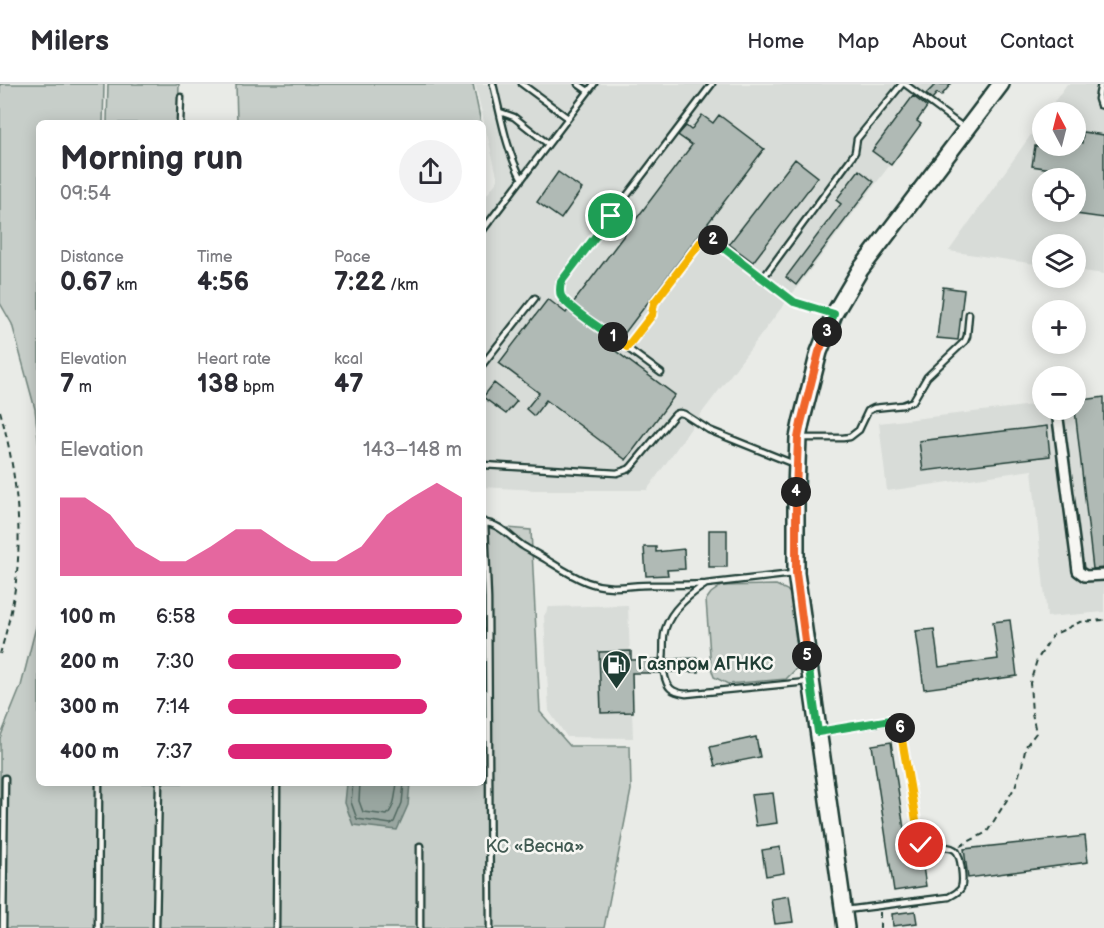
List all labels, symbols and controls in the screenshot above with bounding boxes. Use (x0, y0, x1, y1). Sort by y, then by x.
text: Milers (30, 25, 109, 58)
text: Home (747, 29, 804, 54)
text: Map (837, 29, 879, 54)
text: About (912, 29, 967, 54)
text: Contact (1000, 29, 1074, 54)
north arrow (1032, 102, 1086, 156)
map controls (1032, 102, 1086, 420)
text: Morning run (60, 139, 243, 179)
button: share (399, 140, 462, 203)
button: locate (1032, 168, 1086, 222)
text: 09:54 (60, 182, 111, 206)
pin (585, 190, 636, 241)
icon: arrive (594, 199, 627, 232)
pin: 2 (698, 225, 728, 255)
text: 2 (708, 230, 718, 249)
button: layers (1032, 234, 1086, 288)
text: Distance (60, 248, 124, 267)
text: Time (197, 248, 232, 267)
text: Pace (334, 248, 370, 267)
text: 0.67 (60, 267, 112, 298)
text: 4:56 (197, 267, 249, 298)
text: 7:22 (334, 267, 386, 298)
text: km (112, 276, 137, 295)
text: /km (386, 276, 418, 295)
button: + (1032, 300, 1086, 354)
pin: 3 (812, 317, 842, 347)
pin: 1 (598, 322, 628, 352)
text: 3 (822, 322, 832, 341)
text: 1 (610, 327, 616, 346)
text: Elevation (60, 350, 127, 369)
text: Heart rate (197, 350, 271, 369)
text: kcal (334, 350, 363, 369)
button: − (1032, 366, 1086, 420)
text: 7 (60, 369, 74, 400)
text: 138 (197, 369, 239, 400)
text: 47 (334, 369, 364, 400)
text: m (74, 378, 92, 397)
text: bpm (239, 378, 275, 397)
text: Elevation (60, 438, 143, 462)
text: 143–148 m (363, 438, 462, 462)
pin: 4 (781, 477, 811, 507)
text: 4 (791, 482, 801, 501)
text: 100 m (60, 605, 116, 629)
text: 6:58 (156, 605, 195, 629)
pin: 5 (792, 641, 822, 671)
text: 5 (802, 646, 812, 665)
fuel station icon: Газпром АГНКС (600, 648, 632, 690)
text: 200 m (60, 650, 119, 674)
text: 7:30 (156, 650, 194, 674)
place label: Газпром АГНКС (637, 654, 774, 675)
text: 300 m (60, 695, 119, 719)
text: 7:14 (156, 695, 190, 719)
pin: 6 (885, 713, 915, 743)
text: 6 (895, 718, 905, 737)
text: 400 m (60, 740, 119, 764)
text: 7:37 (156, 740, 192, 764)
pin (895, 819, 946, 870)
icon: check (904, 828, 937, 861)
park label: КС «Весна» (486, 836, 584, 857)

